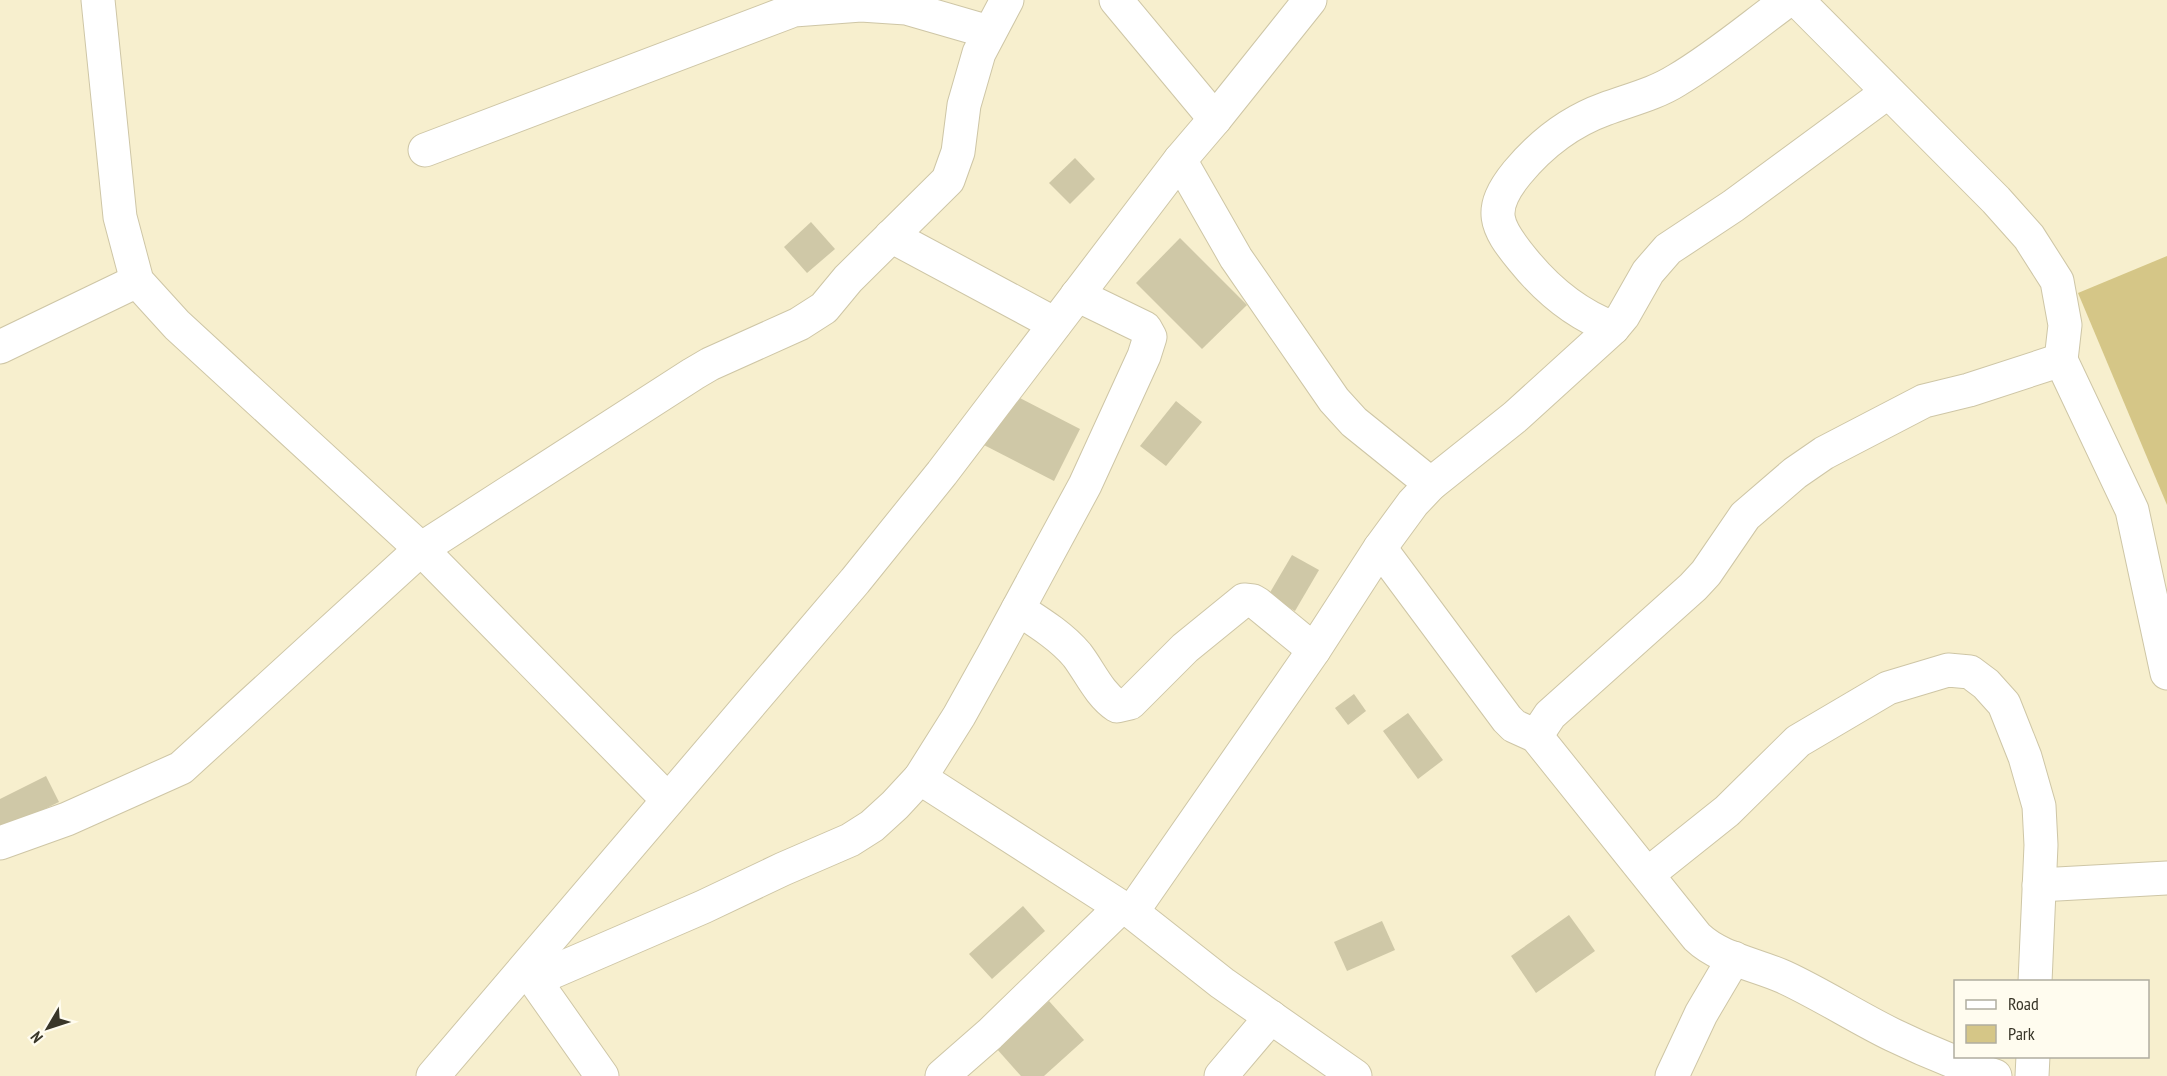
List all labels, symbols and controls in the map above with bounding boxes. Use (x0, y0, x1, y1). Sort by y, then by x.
legend (1954, 980, 2149, 1058)
text: Road (2008, 992, 2039, 1015)
north arrow (18, 998, 78, 1058)
text: Park (2008, 1022, 2035, 1045)
text: N (26, 1028, 47, 1047)

